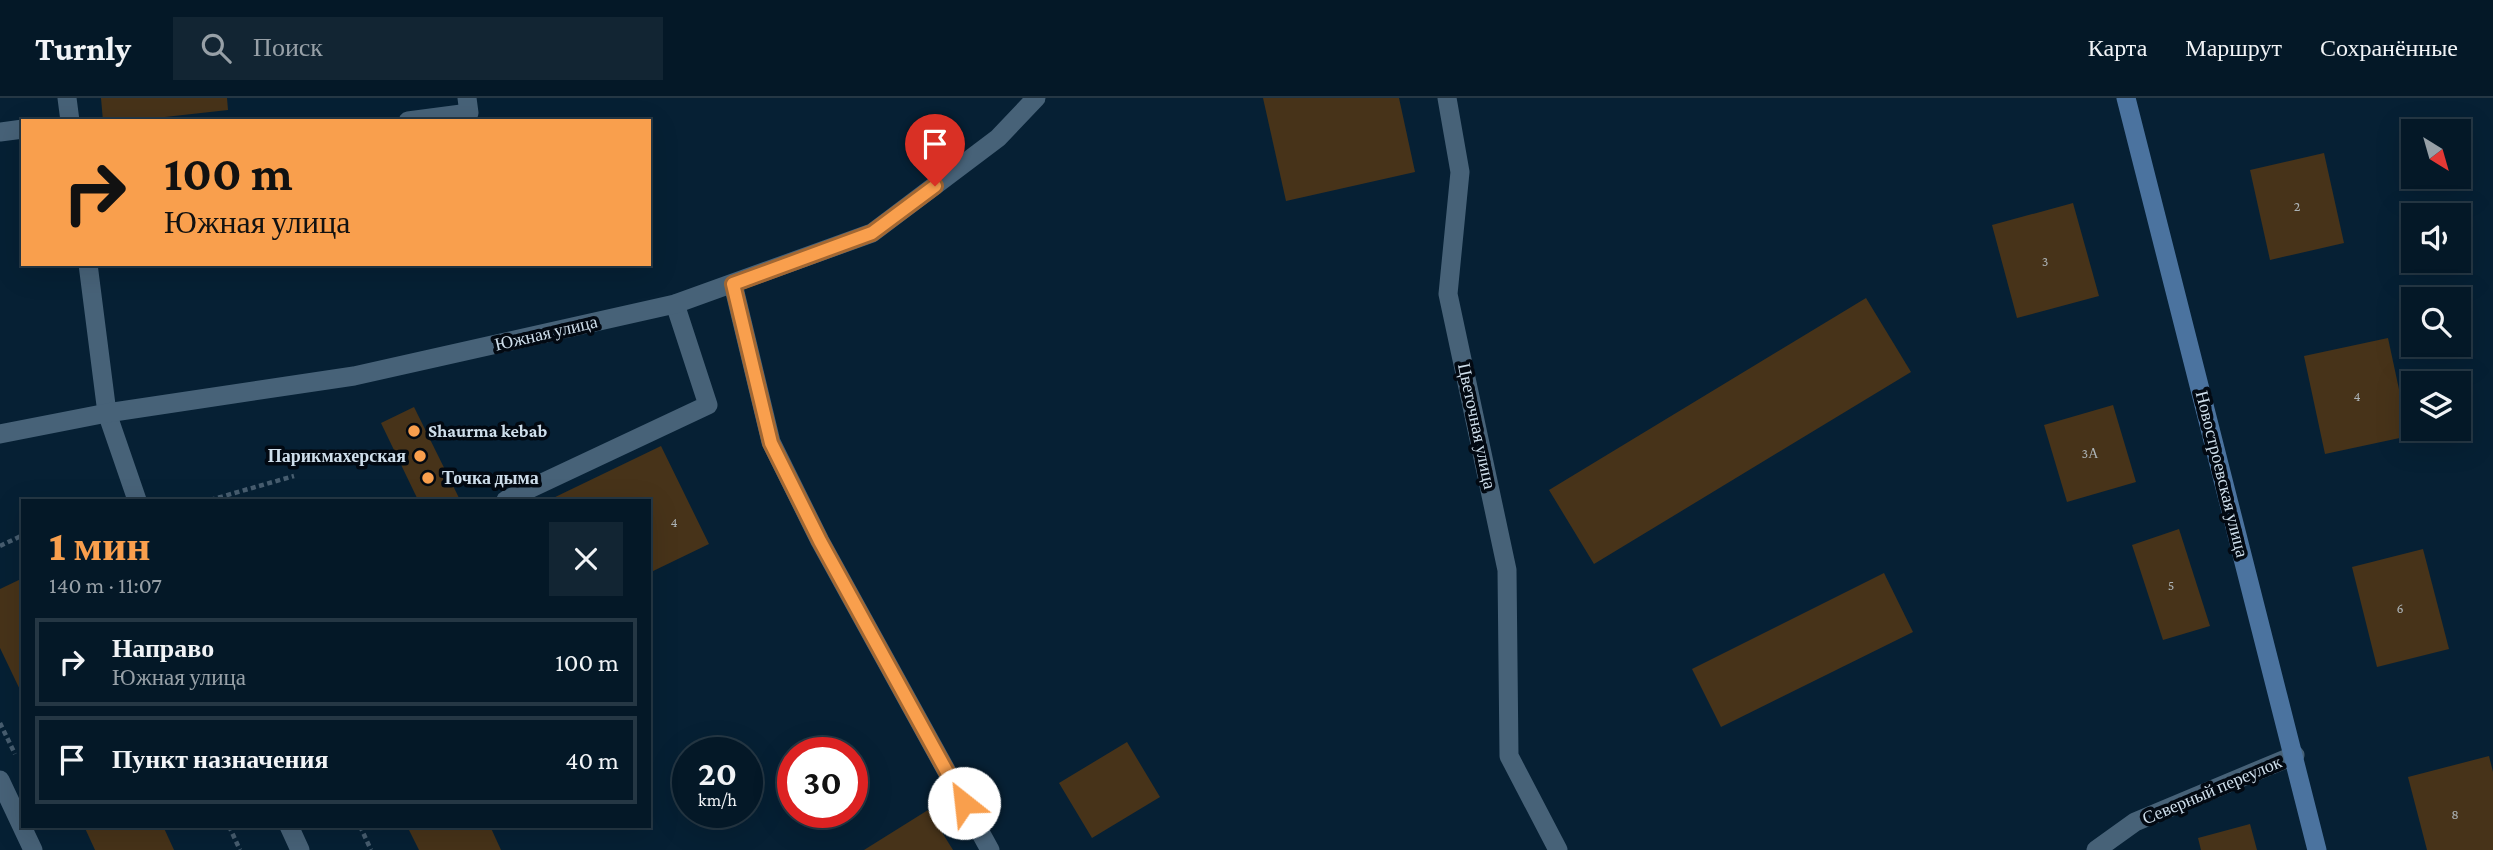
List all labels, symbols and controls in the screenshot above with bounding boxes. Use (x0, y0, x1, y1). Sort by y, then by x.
search box (173, 17, 663, 80)
icon: search (197, 29, 235, 67)
text: Turnly (35, 30, 131, 67)
text: Поиск (253, 33, 323, 62)
text: Карта (2088, 34, 2147, 61)
text: Маршрут (2185, 34, 2282, 61)
text: Сохранённые (2320, 34, 2458, 61)
pin (905, 114, 965, 186)
north arrow (2401, 119, 2471, 189)
map controls (2401, 119, 2471, 441)
icon: arrive (916, 125, 954, 163)
text: 100 m (164, 146, 293, 201)
icon: right (49, 147, 140, 238)
house number: 2 (2294, 198, 2301, 214)
button: sound (2401, 203, 2471, 273)
text: Южная улица (164, 204, 350, 240)
house number: 3 (2042, 253, 2048, 269)
button: search (2401, 287, 2471, 357)
street label: Южная улица (493, 311, 599, 355)
street label: Цветочная улица (1454, 361, 1500, 491)
button: layers (2401, 371, 2471, 441)
house number: 4 (2353, 388, 2361, 404)
street label: Новостроевская улица (2192, 389, 2252, 559)
place label: Shaurma kebab (428, 421, 547, 441)
marker: Shaurma kebab (406, 423, 422, 439)
house number: 3А (2082, 445, 2099, 461)
place label: Парикмахерская (268, 446, 406, 466)
marker: Парикмахерская (412, 448, 428, 464)
place label: Точка дыма (442, 468, 539, 488)
marker: Точка дыма (420, 470, 436, 486)
house number: 4 (670, 514, 678, 530)
text: 1 мин (49, 522, 151, 569)
button: close (549, 522, 623, 596)
text: 140 m · 11:07 (49, 572, 162, 598)
house number: 5 (2168, 577, 2174, 593)
house number: 6 (2396, 600, 2404, 616)
text: Направо (112, 634, 214, 663)
icon: right (53, 643, 91, 681)
text: 100 m (555, 648, 619, 677)
text: Южная улица (112, 664, 246, 690)
speed limit sign: 30 (777, 737, 868, 828)
icon: arrive (53, 741, 91, 779)
text: Пункт назначения (112, 745, 329, 774)
text: 40 m (565, 746, 619, 775)
street label: Северный переулок (2139, 752, 2285, 828)
text: 20 (698, 754, 737, 793)
position arrow (927, 766, 1001, 840)
text: km/h (698, 790, 737, 810)
house number: 8 (2451, 806, 2459, 822)

